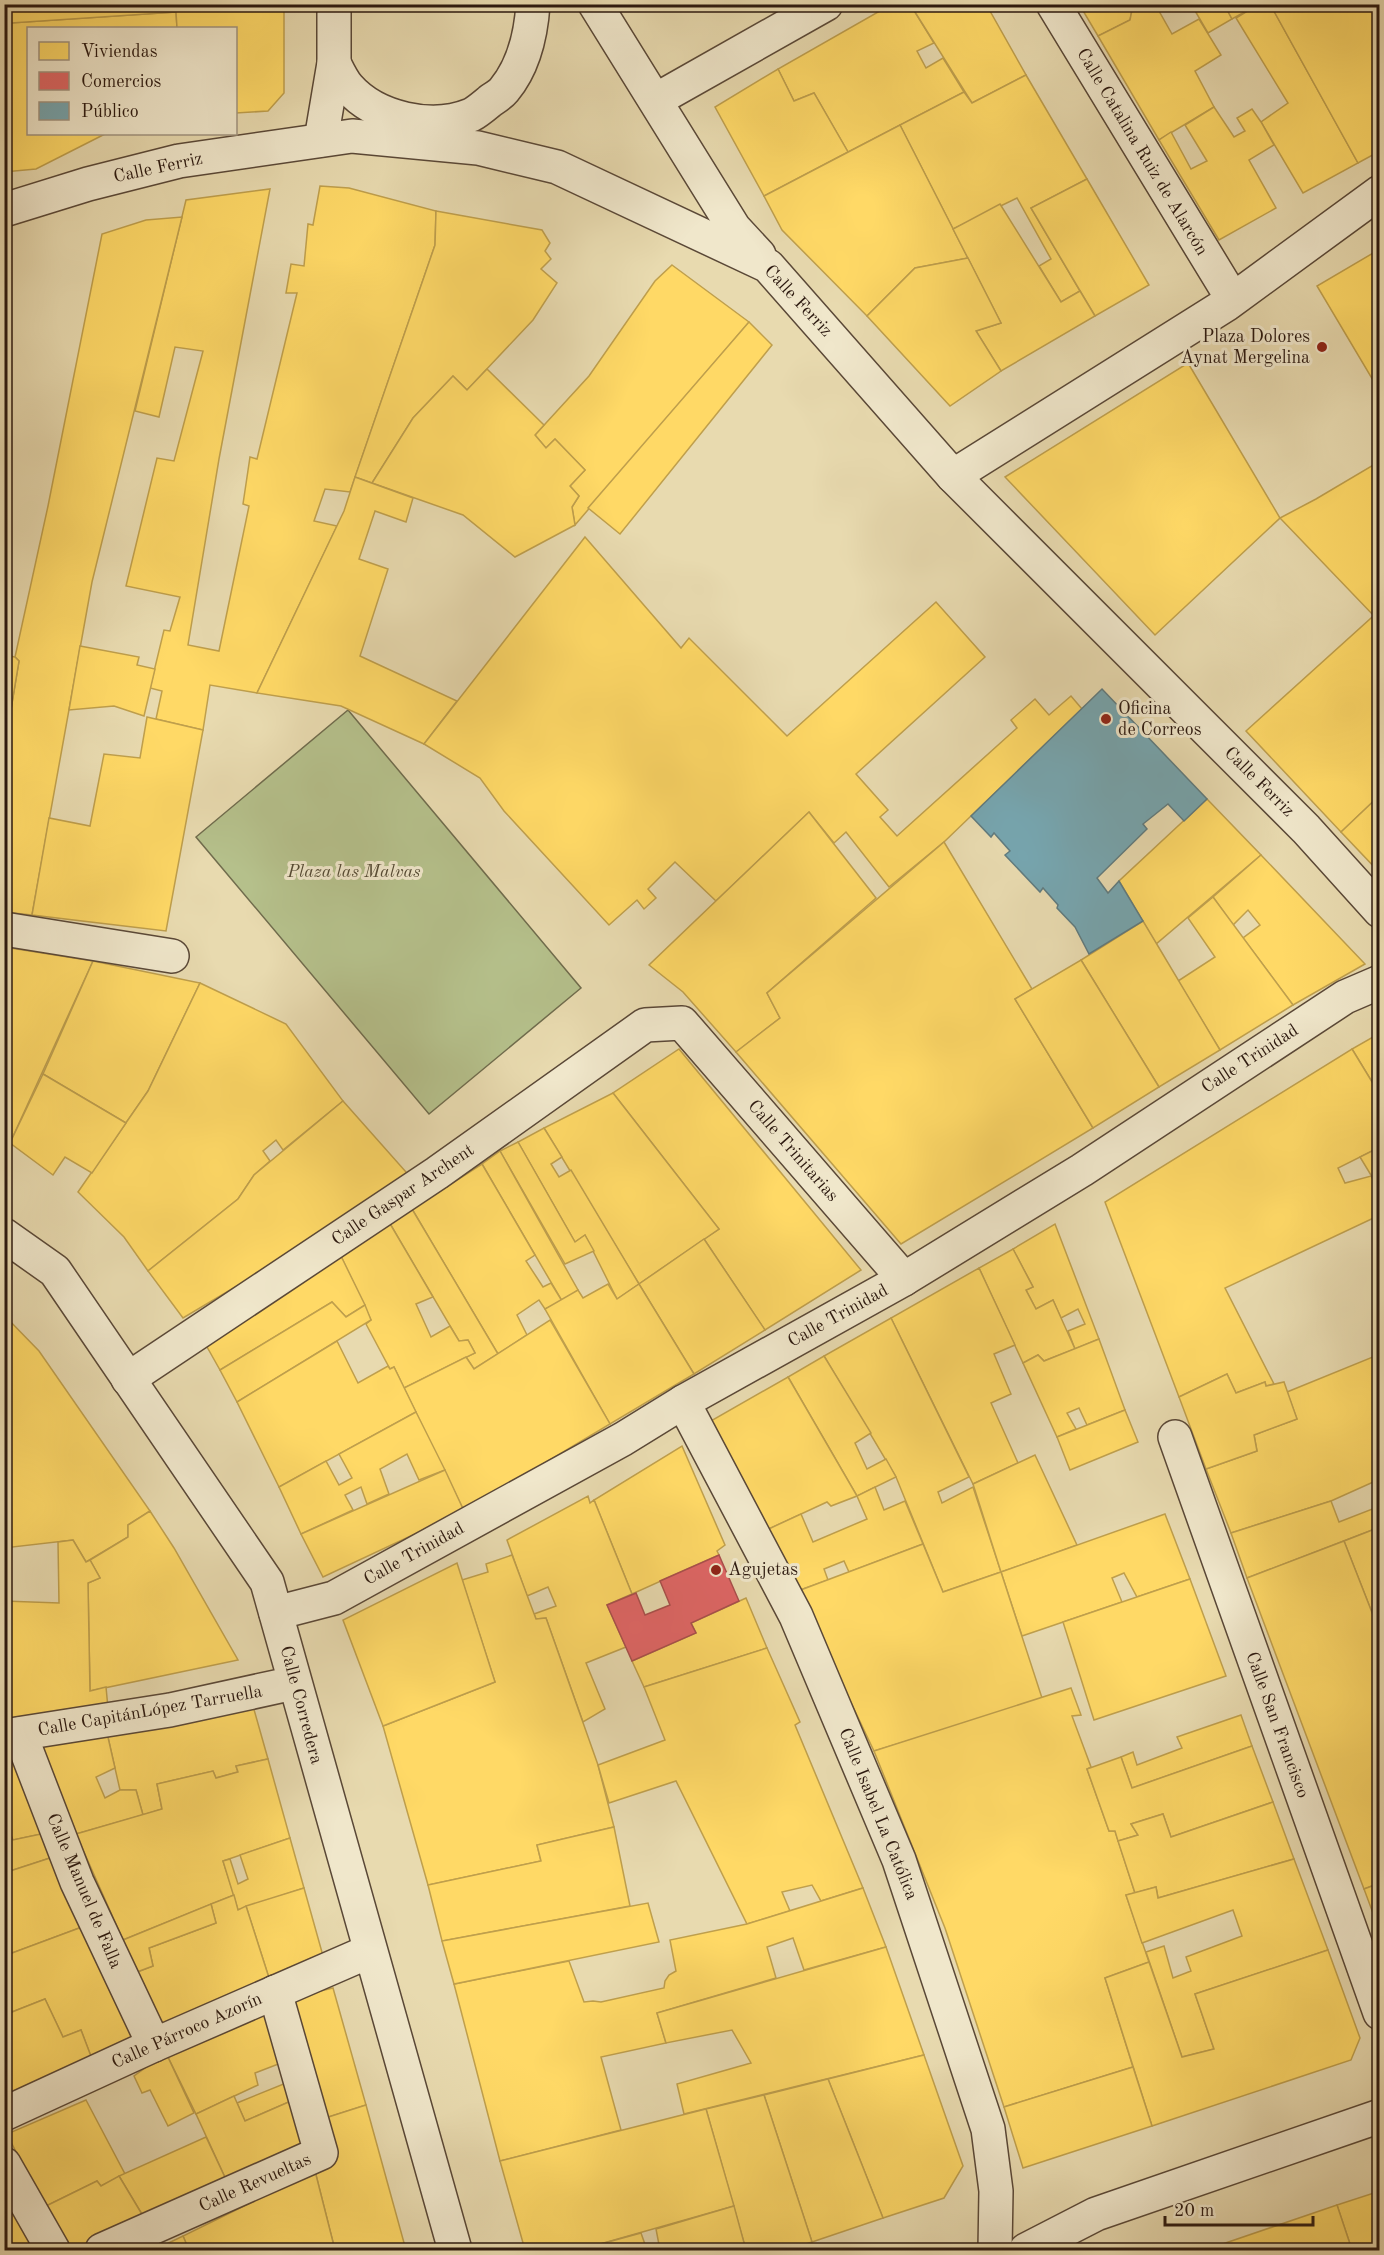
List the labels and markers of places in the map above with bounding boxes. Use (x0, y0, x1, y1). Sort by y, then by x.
place label: Plaza Dolores Aynat Mergelina (1180, 328, 1310, 367)
marker: Plaza Dolores Aynat Mergelina (1315, 340, 1329, 354)
place label: Oficina de Correos (1118, 700, 1202, 739)
marker: Oficina de Correos (1099, 712, 1113, 726)
place label: Agujetas (728, 1561, 798, 1579)
marker: Agujetas (709, 1563, 723, 1577)

